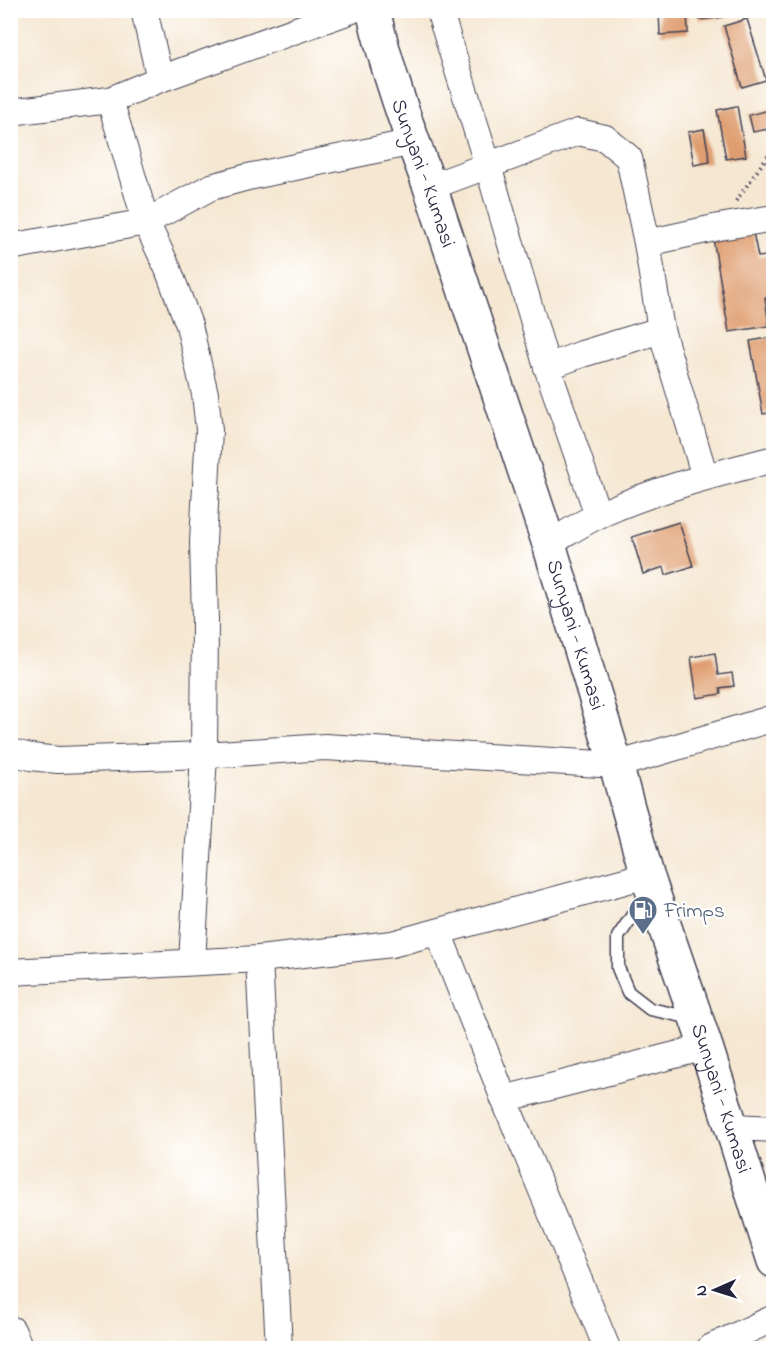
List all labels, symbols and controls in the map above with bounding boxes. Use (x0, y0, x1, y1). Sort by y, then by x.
street label: Sunyani - Kumasi (382, 95, 462, 252)
street label: Sunyani - Kumasi (538, 556, 611, 714)
fuel station icon: Frimps (627, 894, 659, 936)
place label: Frimps (663, 897, 725, 927)
street label: Sunyani - Kumasi (682, 1020, 758, 1177)
north arrow (685, 1260, 745, 1320)
text: N (690, 1284, 714, 1297)

